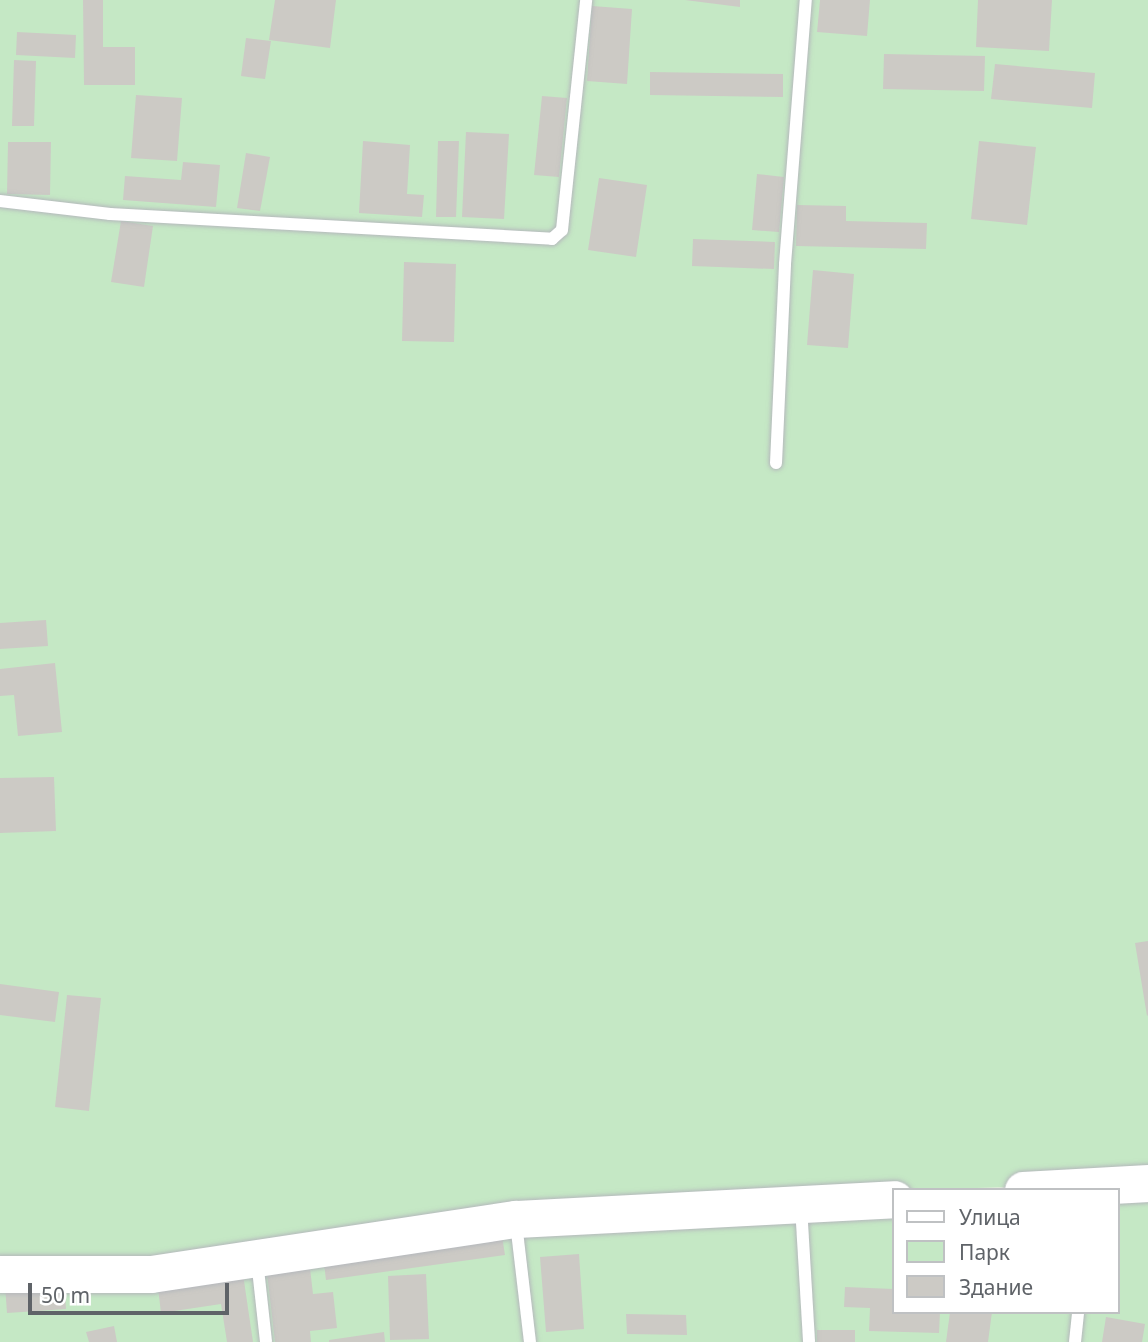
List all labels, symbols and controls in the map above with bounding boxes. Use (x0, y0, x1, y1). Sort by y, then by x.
legend (892, 1188, 1120, 1314)
text: Улица (959, 1203, 1021, 1231)
text: Парк (959, 1238, 1010, 1266)
scale bar (32, 1268, 233, 1312)
text: Здание (959, 1273, 1033, 1301)
text: 50 m (41, 1281, 90, 1309)

